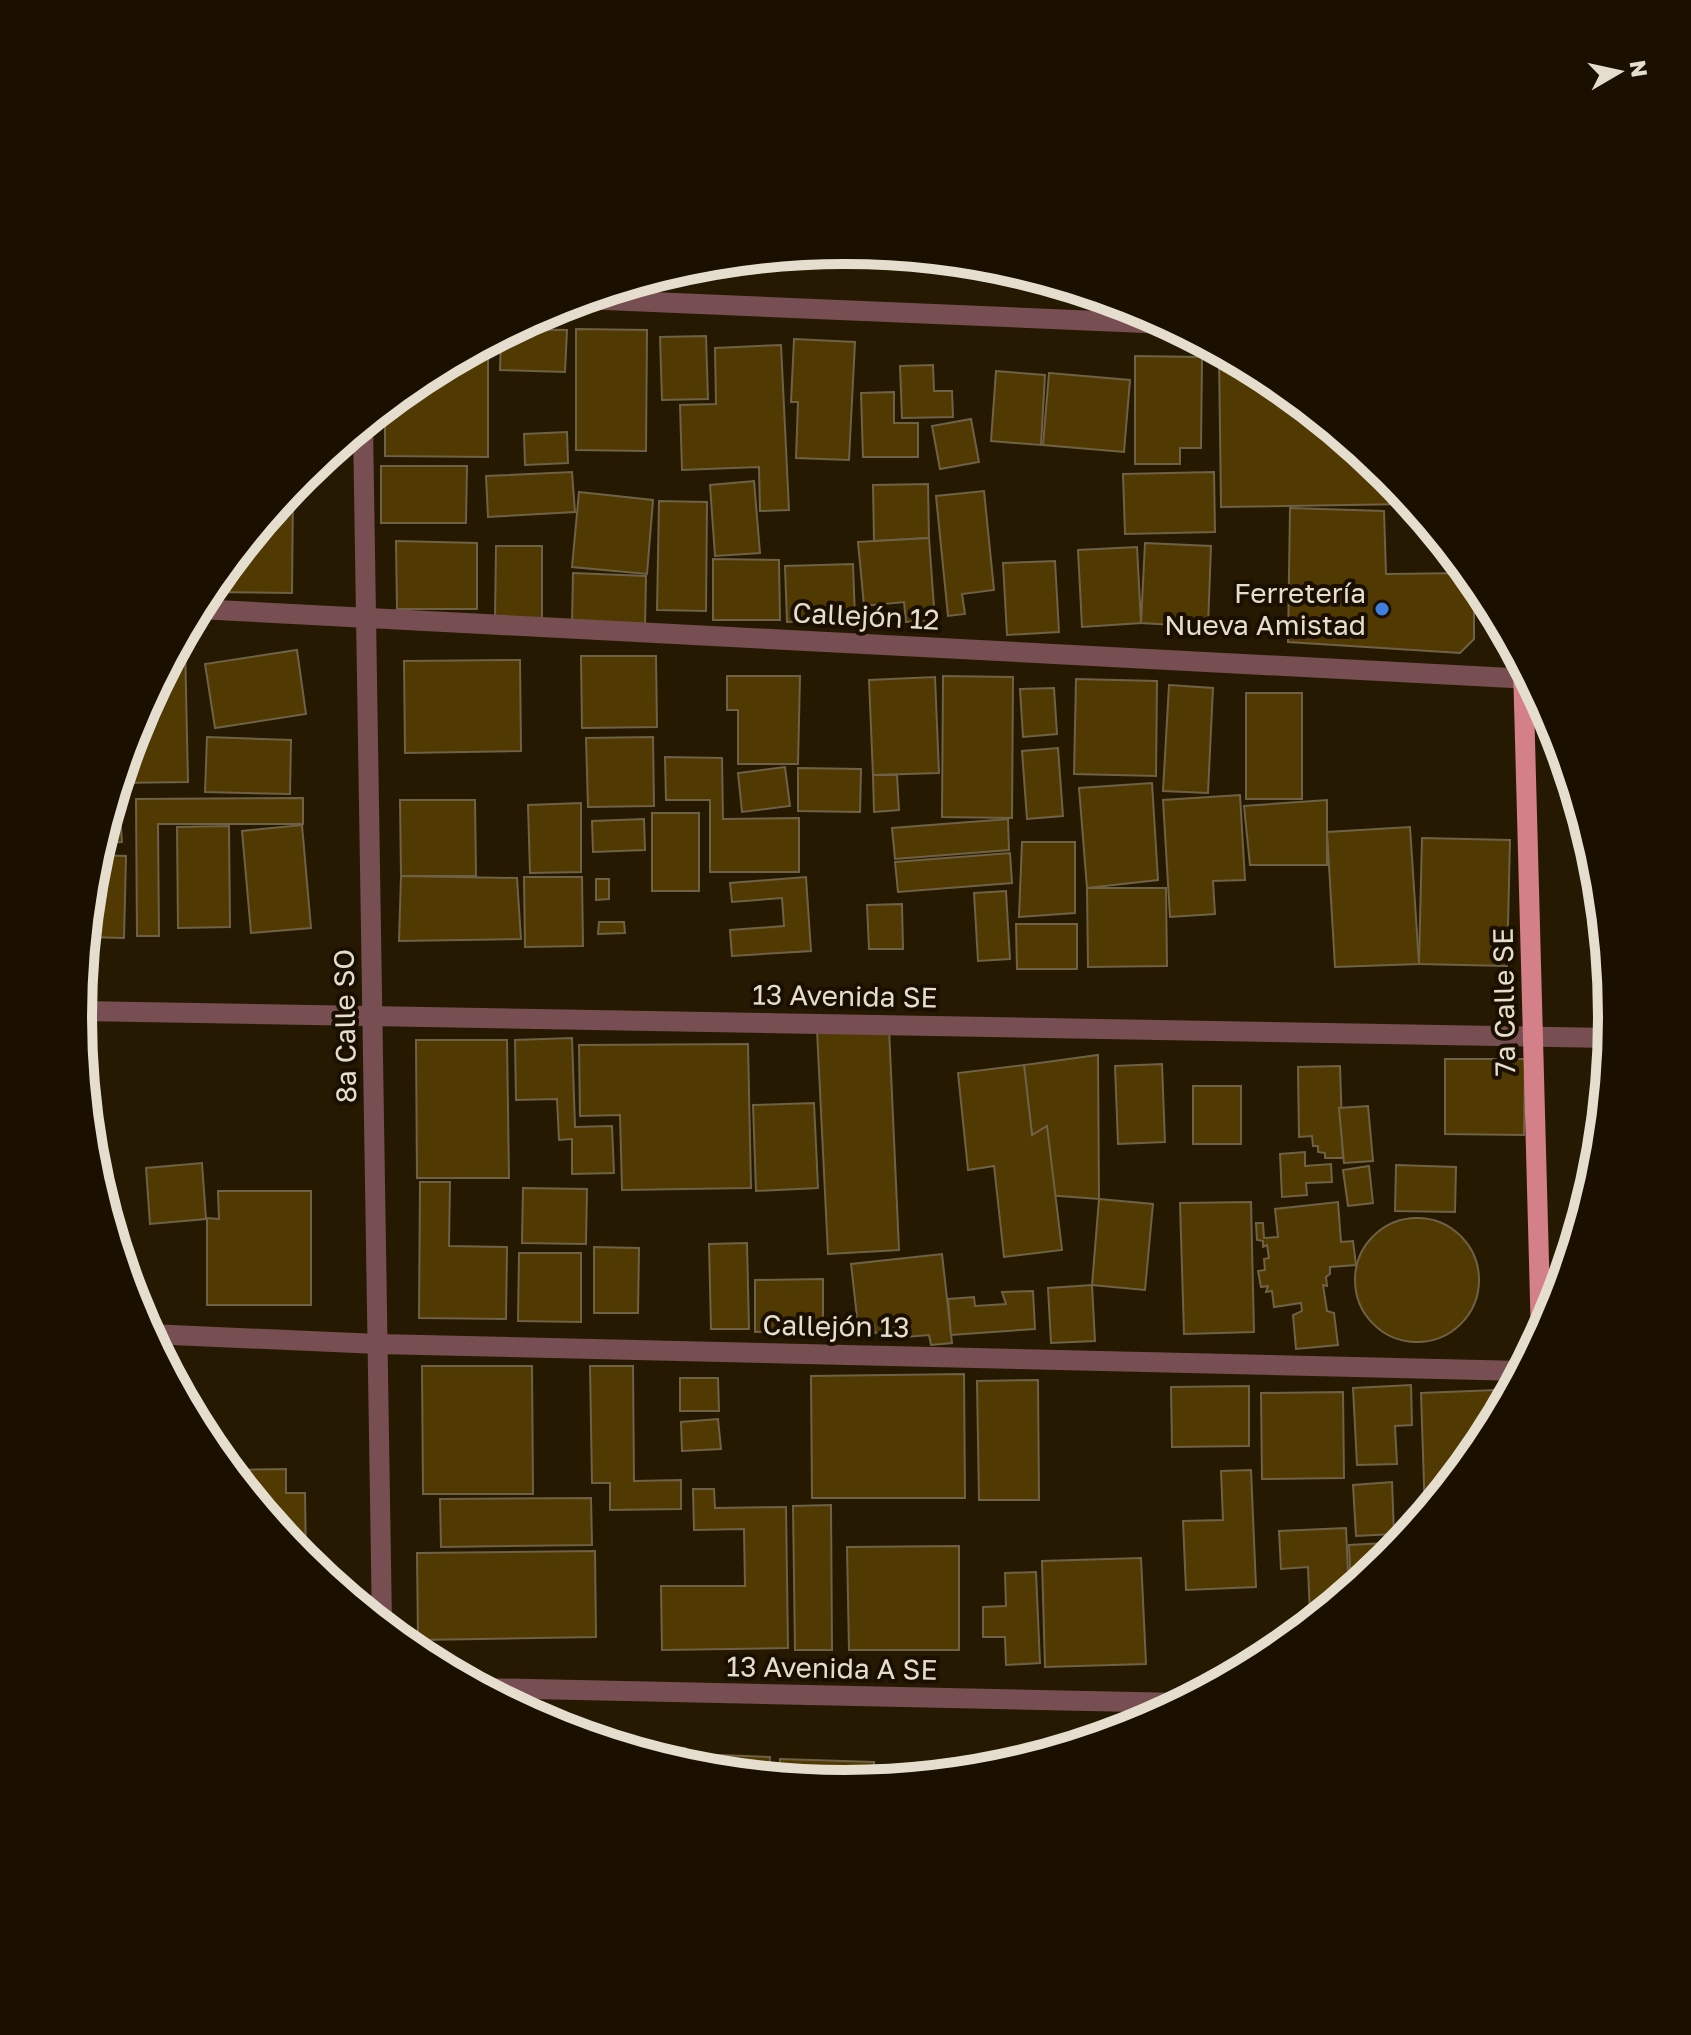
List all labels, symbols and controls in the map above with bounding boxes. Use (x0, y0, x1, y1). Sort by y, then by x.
north arrow (1579, 32, 1659, 112)
text: N (1625, 58, 1654, 79)
place label: Ferretería Nueva Amistad (1164, 576, 1366, 641)
street label: Callejón 12 (792, 595, 940, 636)
marker: Ferretería Nueva Amistad (1373, 600, 1391, 618)
street label: 7a Calle SE (1486, 928, 1521, 1076)
street label: 8a Calle SO (327, 949, 362, 1103)
street label: 13 Avenida SE (752, 977, 938, 1014)
street label: Callejón 13 (762, 1308, 910, 1343)
street label: 13 Avenida A SE (726, 1649, 938, 1686)

